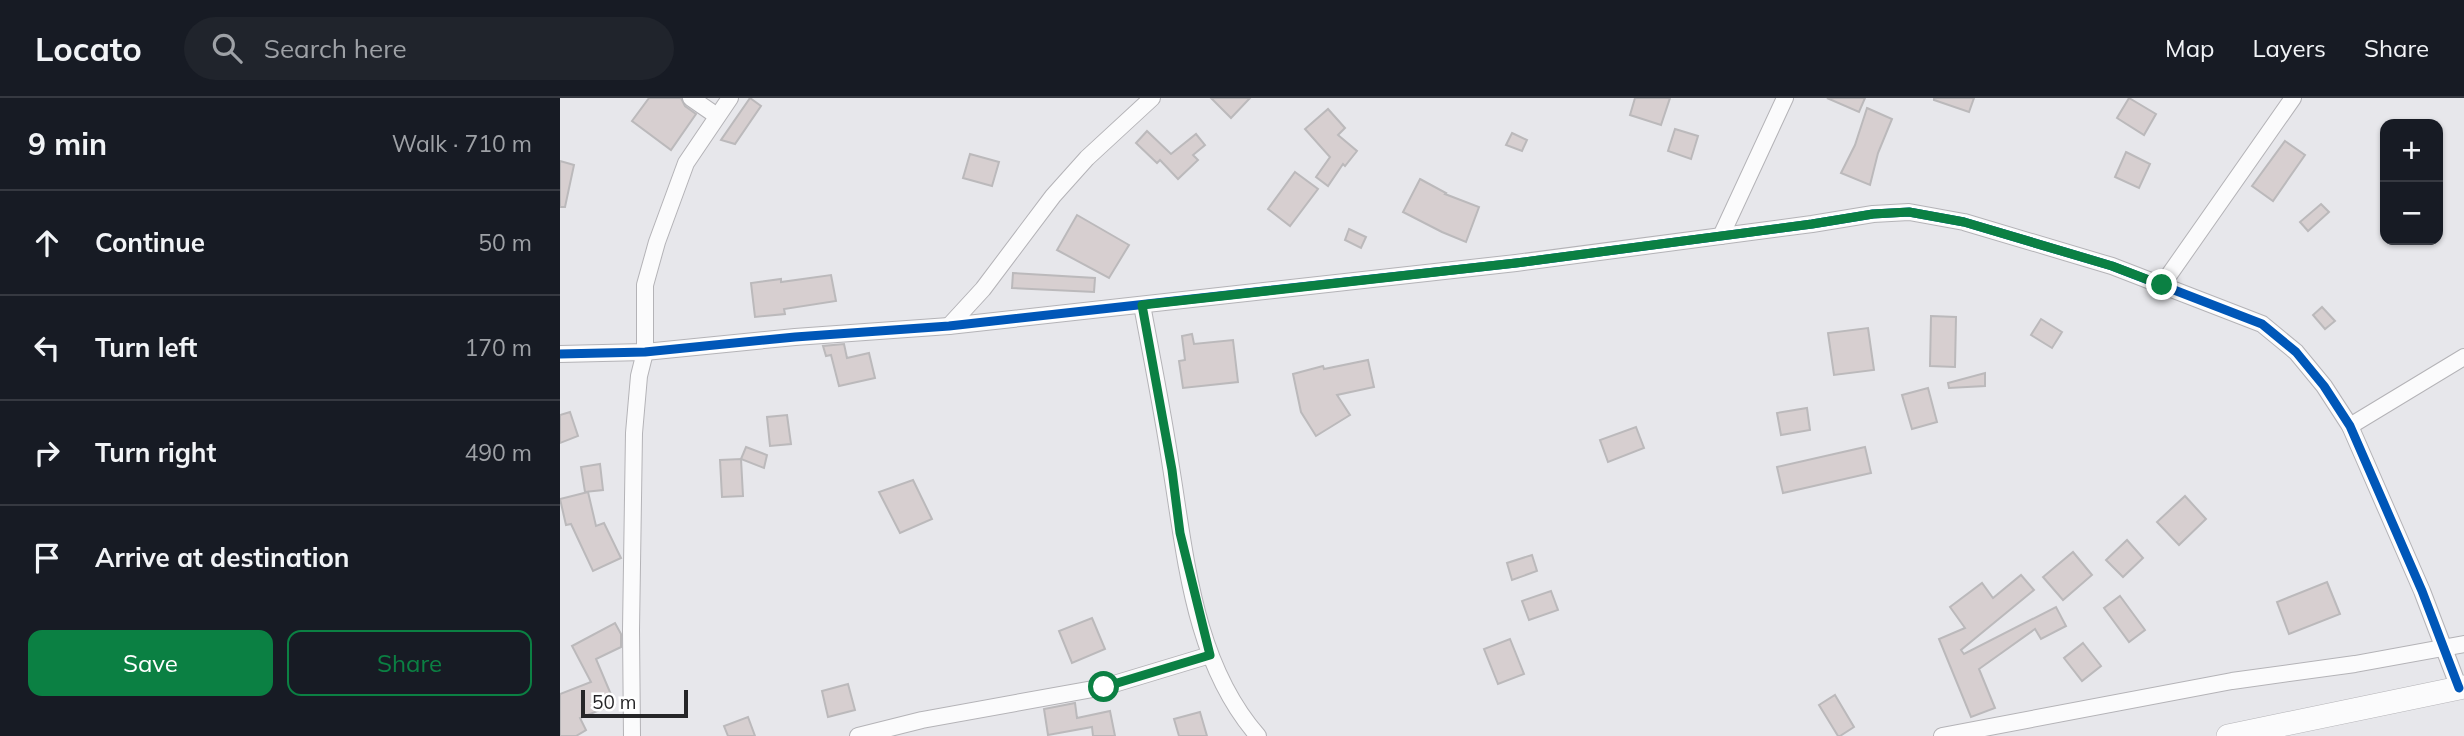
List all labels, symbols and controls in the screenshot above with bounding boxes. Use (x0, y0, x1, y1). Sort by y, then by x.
search box (184, 17, 674, 80)
text: Locato (35, 28, 142, 69)
icon: search (208, 29, 246, 67)
text: Search here (264, 32, 407, 65)
text: Map (2165, 33, 2214, 63)
text: Layers (2252, 33, 2326, 63)
text: Share (2364, 33, 2429, 63)
map controls (2380, 119, 2443, 245)
button: + (2380, 119, 2443, 182)
text: 9 min (28, 125, 107, 163)
text: Walk · 710 m (392, 129, 532, 158)
button: − (2380, 182, 2443, 245)
icon: ahead (28, 224, 66, 262)
text: Continue (95, 226, 205, 259)
text: 50 m (478, 228, 532, 257)
route end (2146, 269, 2177, 300)
icon: left (28, 329, 66, 367)
text: Turn left (95, 331, 197, 364)
text: 170 m (464, 333, 532, 362)
icon: right (28, 434, 66, 472)
text: Turn right (95, 436, 216, 469)
text: 490 m (464, 438, 532, 467)
icon: arrive (28, 539, 66, 577)
text: Arrive at destination (95, 541, 350, 574)
button: Save (28, 630, 273, 696)
button: Share (287, 630, 532, 696)
route start (1088, 671, 1119, 702)
scale bar (581, 687, 688, 719)
text: 50 m (592, 690, 636, 714)

